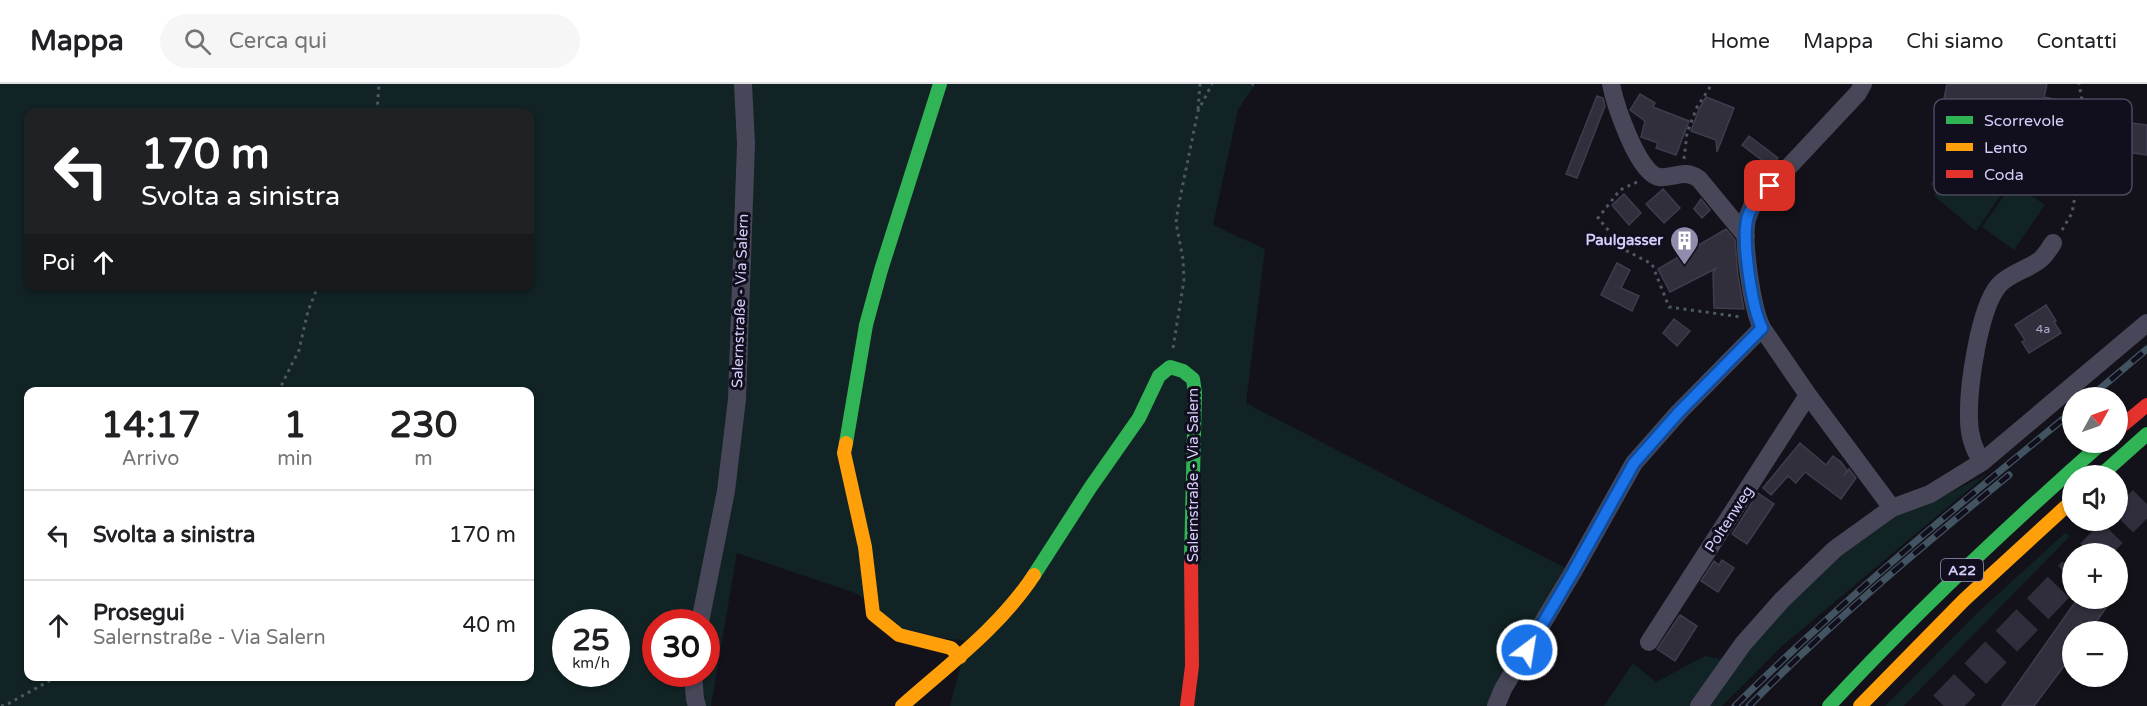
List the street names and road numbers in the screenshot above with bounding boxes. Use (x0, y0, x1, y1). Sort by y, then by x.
street label: Salernstraße - Via Salern (728, 214, 752, 388)
street label: Salernstraße - Via Salern (1184, 388, 1202, 562)
street label: Poltenweg (1701, 482, 1757, 556)
road number: A22 (1941, 559, 1983, 581)

